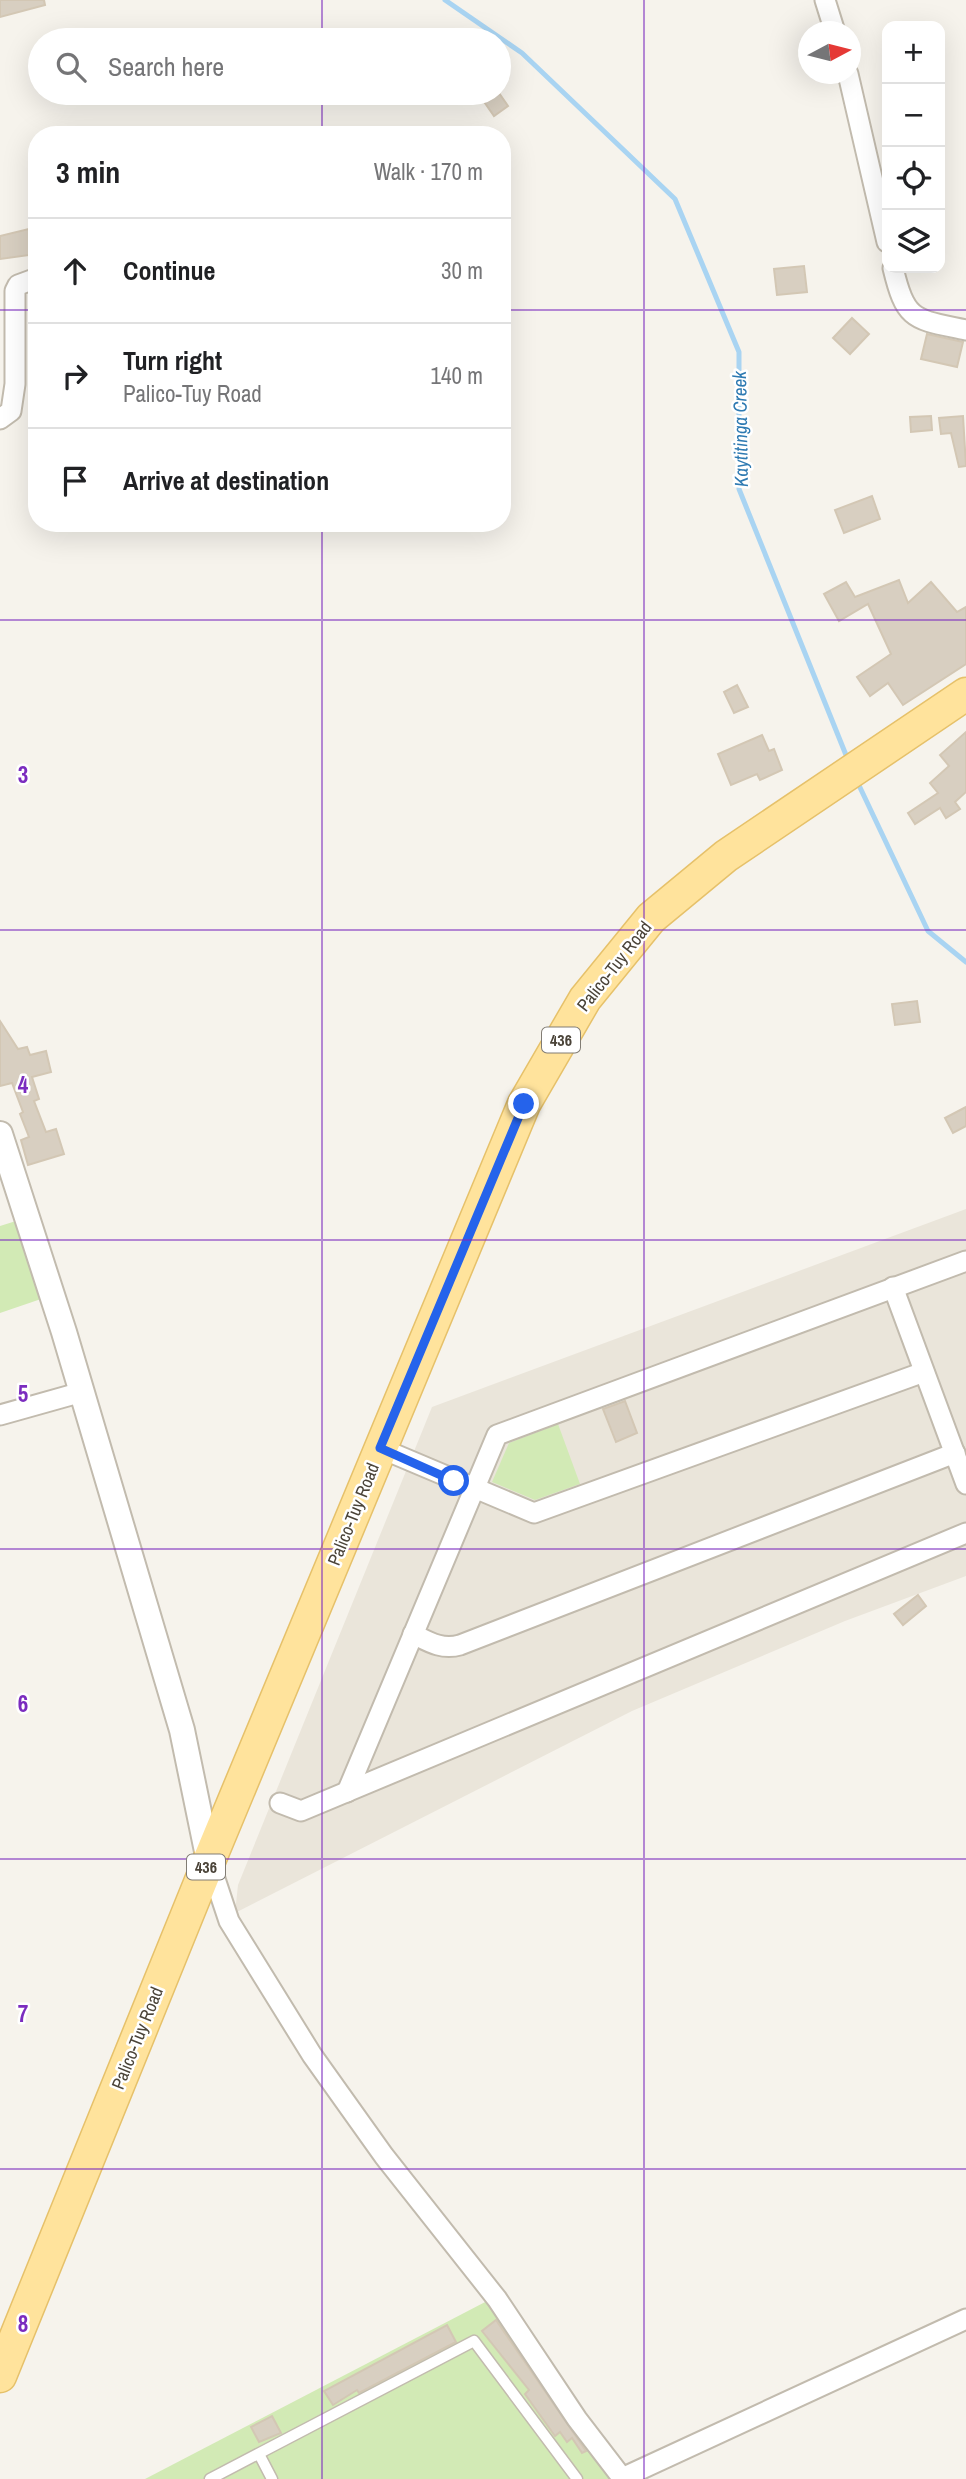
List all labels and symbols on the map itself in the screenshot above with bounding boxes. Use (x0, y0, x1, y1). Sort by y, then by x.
north arrow (798, 21, 861, 84)
water label: Kaytitinga Creek (726, 370, 754, 487)
text: 3 (18, 759, 28, 790)
street label: Palico-Tuy Road (571, 915, 657, 1017)
road number: 436 (542, 1028, 580, 1052)
text: 4 (18, 1069, 29, 1100)
route end (508, 1088, 539, 1119)
text: 5 (18, 1378, 28, 1409)
street label: Palico-Tuy Road (321, 1459, 385, 1569)
route start (438, 1465, 469, 1496)
text: 6 (18, 1688, 28, 1719)
road number: 436 (187, 1854, 225, 1880)
street label: Palico-Tuy Road (105, 1983, 169, 2093)
text: 7 (18, 1998, 28, 2029)
text: 8 (18, 2308, 28, 2339)

